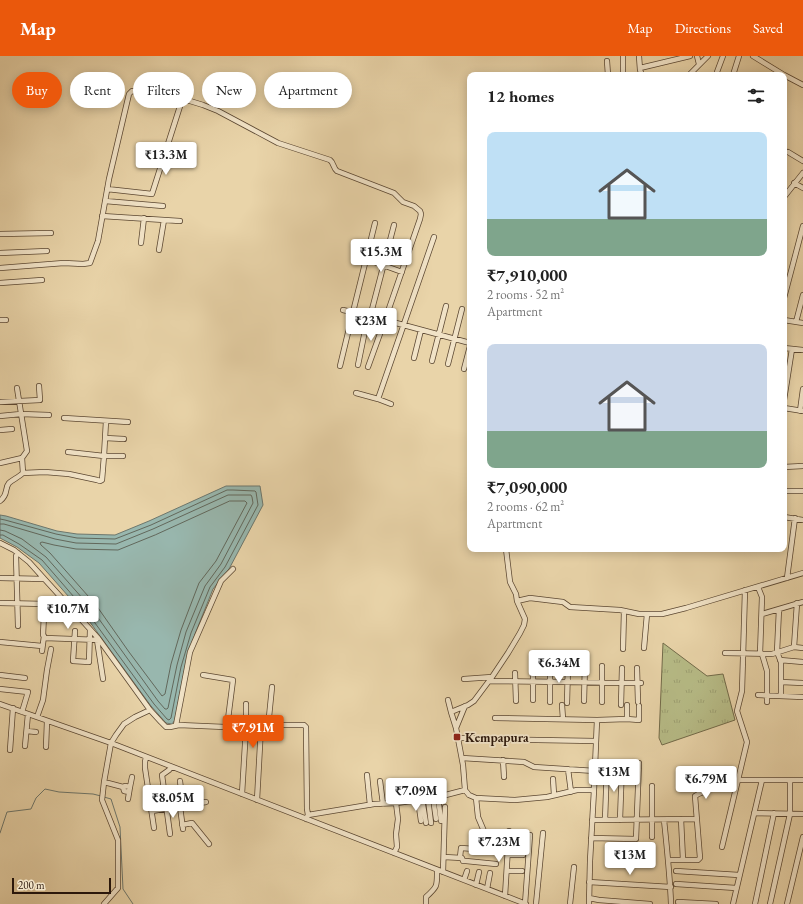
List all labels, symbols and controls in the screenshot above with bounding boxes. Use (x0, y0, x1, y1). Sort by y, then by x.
text: Map (20, 16, 56, 41)
text: Map (627, 19, 653, 37)
text: Directions (675, 19, 731, 37)
text: Saved (753, 19, 783, 37)
chip: Buy (12, 72, 62, 108)
chip: Rent (70, 72, 125, 108)
chip: Filters (133, 72, 194, 108)
chip: New (202, 72, 256, 108)
chip: Apartment (264, 72, 352, 108)
text: 12 homes (487, 85, 554, 107)
icon: filters (745, 85, 767, 107)
pin: ₹13.3M (133, 142, 199, 176)
text: ₹13.3M (145, 146, 187, 163)
icon: home (591, 158, 663, 230)
pin: ₹15.3M (348, 239, 414, 273)
text: ₹15.3M (360, 243, 402, 260)
text: ₹7,910,000 (487, 264, 567, 286)
text: 2 rooms · 52 m² (487, 286, 564, 303)
text: Apartment (487, 303, 542, 320)
pin: ₹23M (347, 308, 395, 342)
text: ₹23M (355, 312, 387, 329)
icon: home (591, 370, 663, 442)
text: ₹7,090,000 (487, 476, 567, 498)
text: 2 rooms · 62 m² (487, 498, 564, 515)
text: Apartment (487, 515, 542, 532)
pin: ₹10.7M (35, 596, 101, 630)
text: ₹10.7M (47, 600, 89, 617)
pin: ₹6.34M (526, 650, 592, 684)
text: ₹6.34M (538, 654, 580, 671)
pin: ₹7.91M (220, 715, 286, 749)
text: ₹7.91M (232, 719, 274, 736)
place label: Kempapura (465, 729, 529, 746)
marker: Kempapura (452, 732, 462, 742)
pin: ₹13M (590, 759, 638, 793)
text: ₹13M (598, 763, 630, 780)
pin: ₹6.79M (673, 766, 739, 800)
text: ₹6.79M (685, 770, 727, 787)
pin: ₹7.09M (383, 778, 449, 812)
text: ₹7.09M (395, 782, 437, 799)
pin: ₹8.05M (140, 785, 206, 819)
text: ₹8.05M (152, 789, 194, 806)
pin: ₹7.23M (466, 829, 532, 863)
text: ₹7.23M (478, 833, 520, 850)
pin: ₹13M (606, 842, 654, 876)
text: ₹13M (614, 846, 646, 863)
scale bar (12, 876, 111, 895)
text: 200 m (18, 878, 45, 892)

